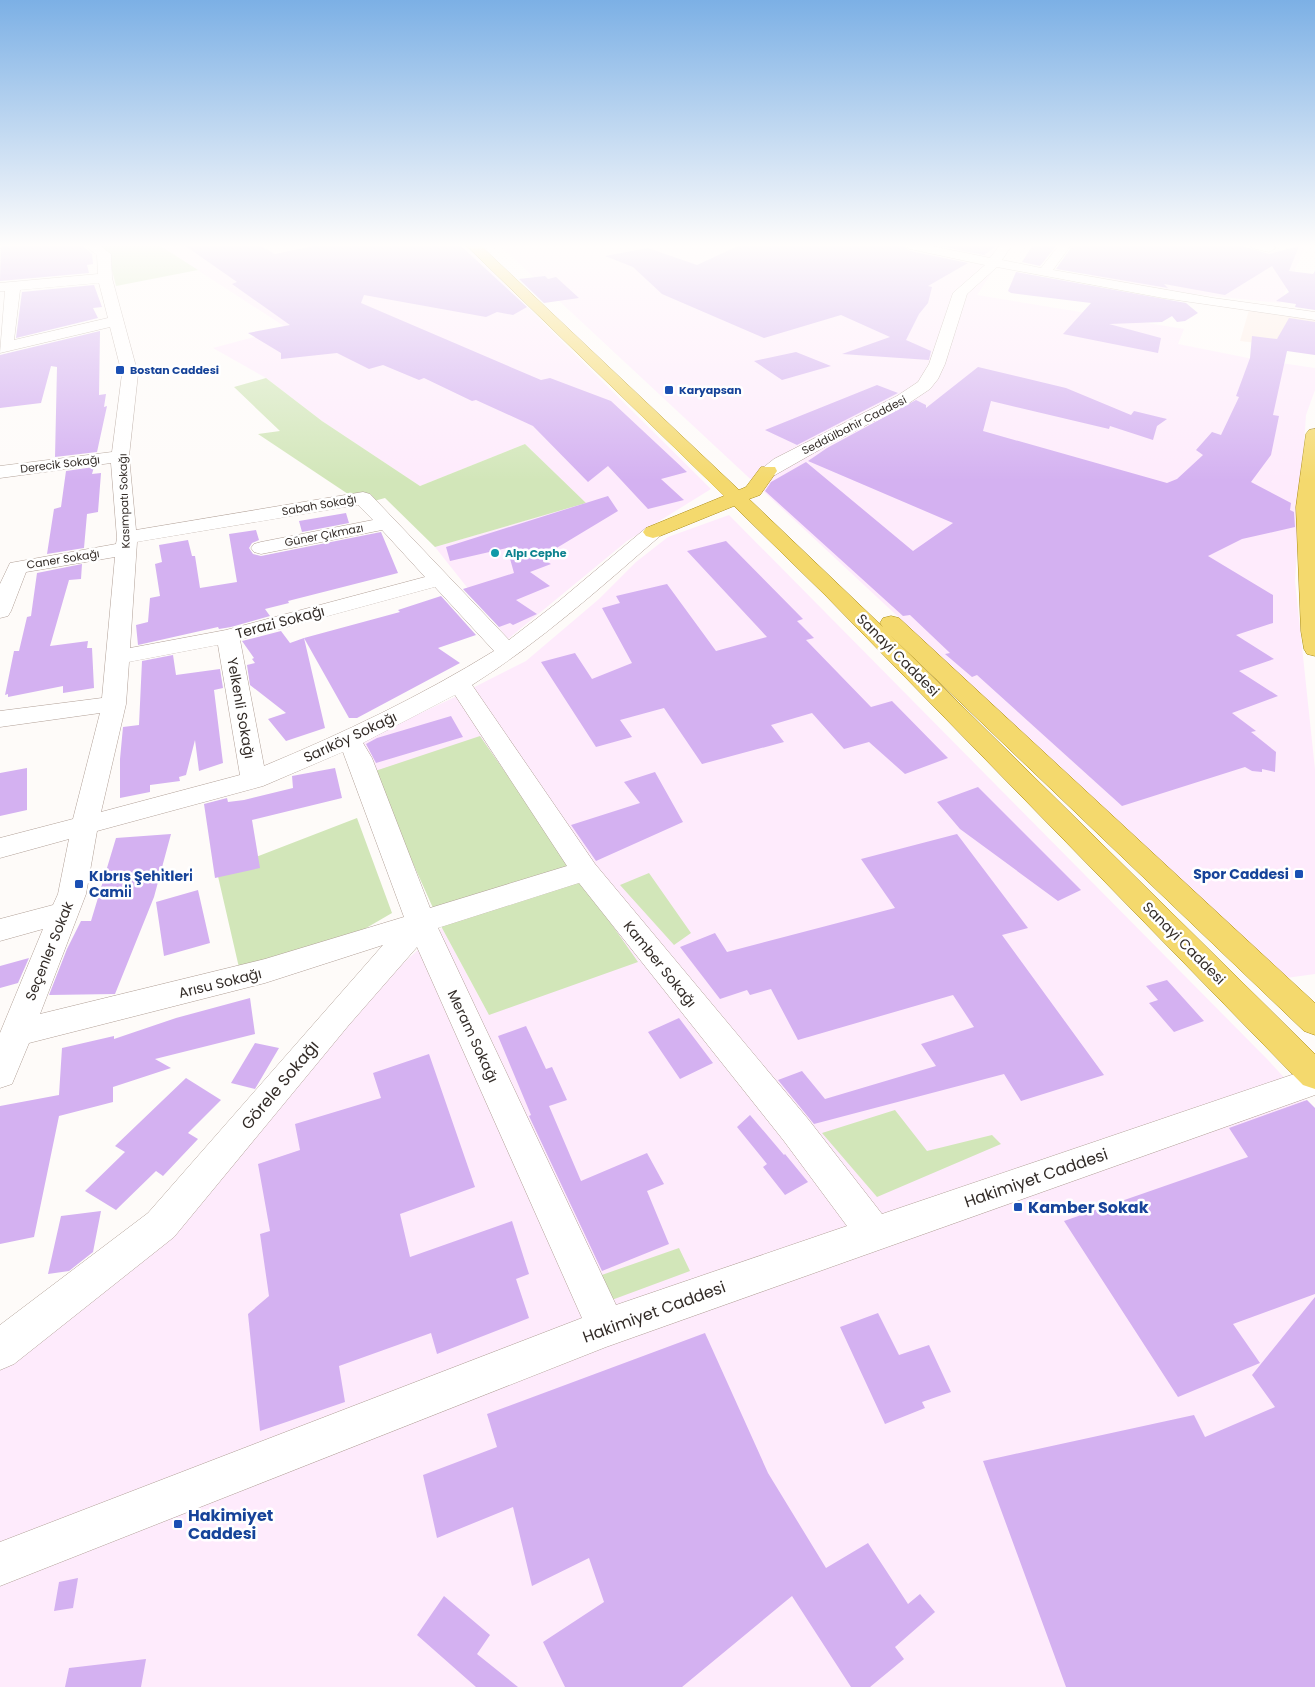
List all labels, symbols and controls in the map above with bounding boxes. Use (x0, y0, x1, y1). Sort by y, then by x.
place label: Bostan Caddesi (130, 362, 219, 378)
marker: Bostan Caddesi (114, 364, 126, 376)
place label: Karyapsan (679, 382, 742, 398)
marker: Karyapsan (663, 384, 675, 396)
street label: Seddülbahir Caddesi (799, 391, 909, 458)
street label: Derecik Sokağı (19, 451, 101, 477)
street label: Kasımpatı Sokağı (114, 453, 134, 549)
street label: Sabah Sokağı (280, 491, 358, 519)
street label: Güner Çıkmazı (283, 520, 365, 550)
street label: Caner Sokağı (25, 545, 101, 573)
place label: Alpı Cephe (505, 545, 567, 561)
marker: Alpı Cephe (489, 547, 501, 559)
street label: Terazi Sokağı (233, 601, 327, 643)
street label: Sanayi Caddesi (852, 609, 944, 701)
street label: Yelkenli Sokağı (222, 656, 260, 760)
street label: Sarıköy Sokağı (300, 707, 400, 767)
place label: Spor Caddesi (1193, 864, 1289, 884)
place label: Kıbrıs Şehi̇tleri̇ Cami̇i̇ (89, 866, 193, 902)
marker: Spor Caddesi (1293, 868, 1305, 880)
marker: Kıbrıs Şehi̇tleri̇ Cami̇i̇ (73, 878, 85, 890)
street label: Sanayi Caddesi (1138, 897, 1230, 989)
street label: Seçenler Sokak (20, 898, 78, 1004)
street label: Kamber Sokağı (619, 916, 701, 1012)
street label: Arısu Sokağı (176, 963, 264, 1003)
street label: Meram Sokağı (443, 986, 503, 1086)
street label: Görele Sokağı (236, 1035, 324, 1135)
street label: Hakimiyet Caddesi (961, 1143, 1111, 1213)
place label: Kamber Sokak (1028, 1196, 1149, 1219)
marker: Kamber Sokak (1012, 1201, 1024, 1213)
street label: Hakimiyet Caddesi (579, 1275, 729, 1349)
place label: Hakimiyet Caddesi (188, 1504, 273, 1545)
marker: Hakimiyet Caddesi (172, 1518, 184, 1530)

